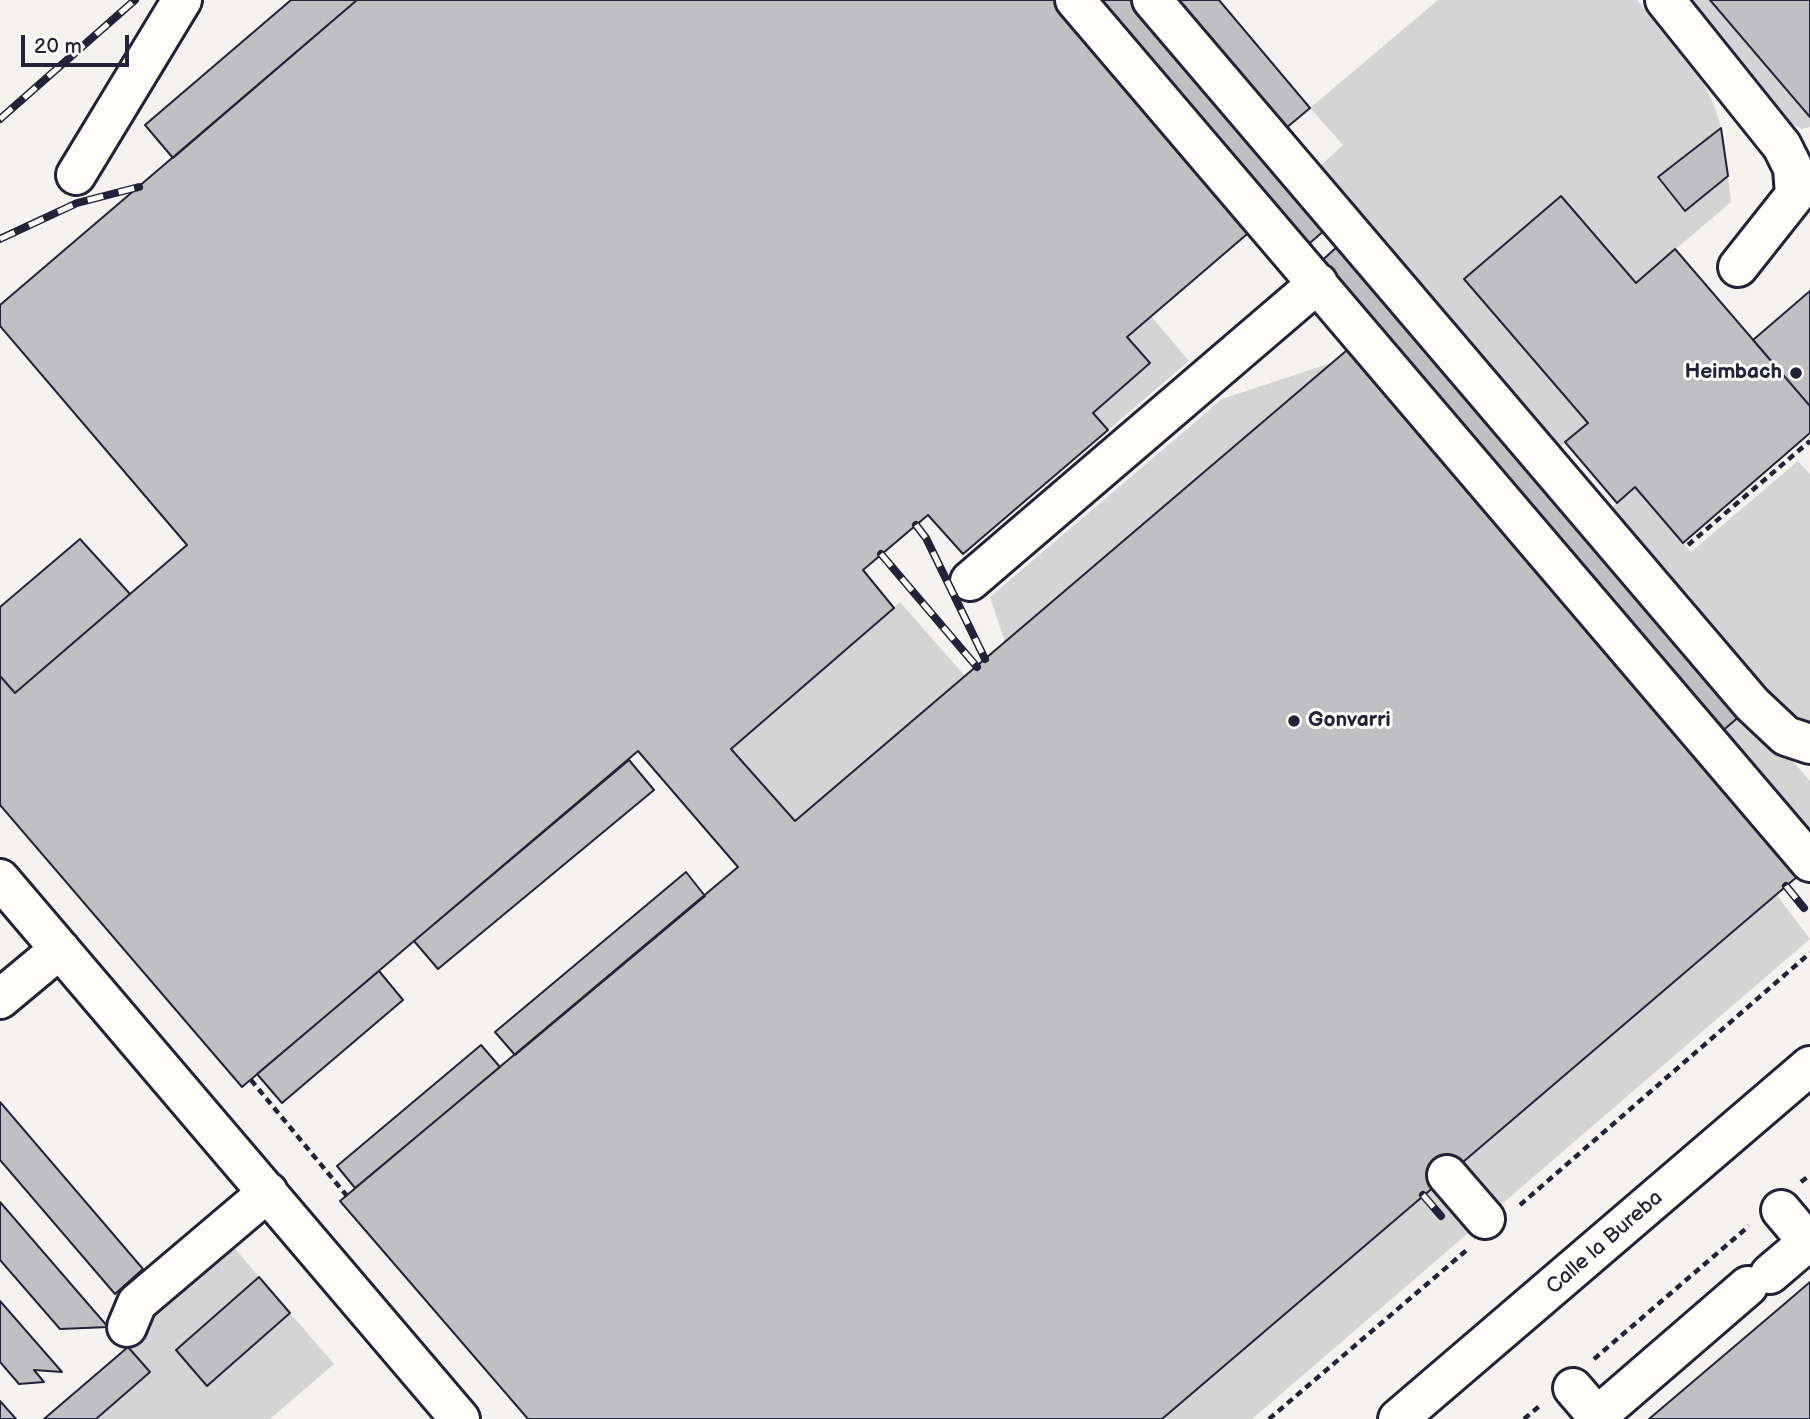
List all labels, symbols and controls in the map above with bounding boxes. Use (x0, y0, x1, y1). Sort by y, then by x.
scale bar (24, 21, 133, 65)
text: 20 m (34, 34, 82, 59)
place label: Heimbach (1685, 360, 1782, 386)
marker: Heimbach (1788, 365, 1804, 381)
place label: Gonvarri (1308, 708, 1391, 734)
marker: Gonvarri (1286, 713, 1302, 729)
street label: Calle la Bureba (1542, 1186, 1668, 1300)

